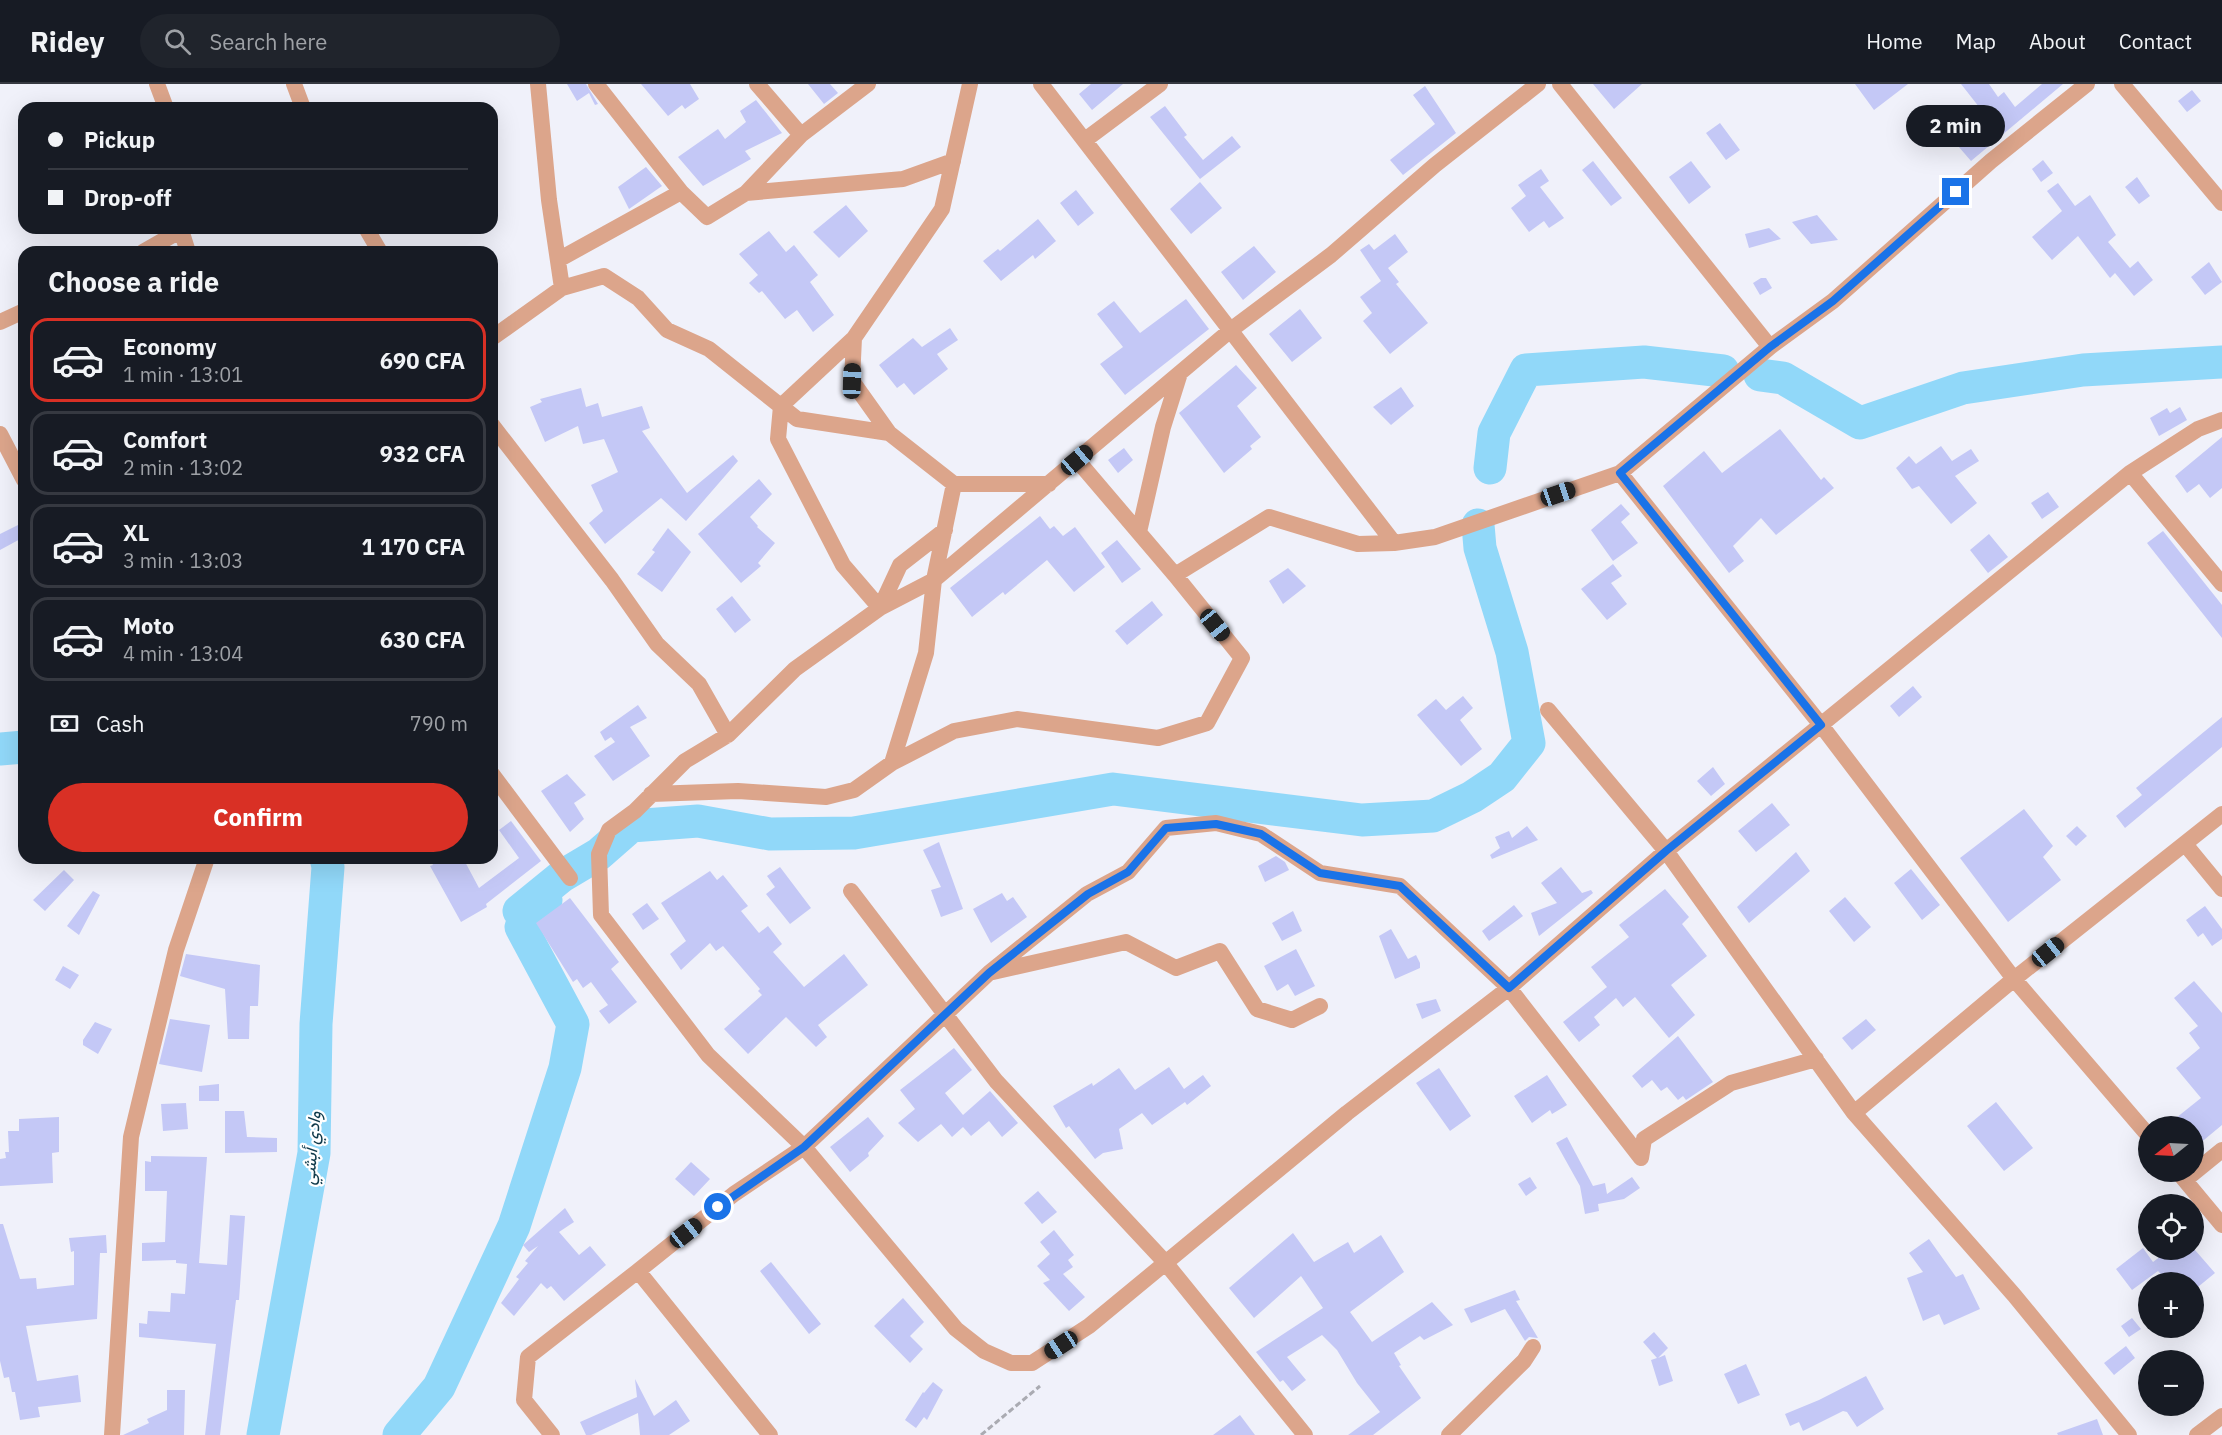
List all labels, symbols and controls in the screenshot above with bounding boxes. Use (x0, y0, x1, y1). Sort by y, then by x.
search box (140, 14, 560, 68)
text: Ridey (30, 23, 104, 60)
icon: search (161, 25, 194, 58)
text: Search here (209, 27, 327, 56)
text: Home (1866, 27, 1923, 55)
text: Map (1956, 27, 1996, 55)
text: About (2029, 27, 2086, 55)
text: Contact (2119, 27, 2192, 55)
callout: 2 min (1906, 105, 2006, 147)
text: 2 min (1929, 112, 1982, 139)
text: Pickup (84, 125, 155, 154)
route end (1942, 178, 1969, 205)
text: Drop-off (84, 183, 171, 212)
text: Choose a ride (48, 264, 219, 299)
text: Economy (123, 332, 217, 361)
icon: car (51, 333, 105, 387)
text: 690 CFA (380, 346, 465, 375)
text: 1 min · 13:01 (123, 361, 243, 388)
car (842, 363, 862, 399)
text: Comfort (123, 425, 207, 454)
icon: car (51, 426, 105, 480)
text: 932 CFA (380, 439, 465, 468)
car (1057, 442, 1097, 478)
text: 2 min · 13:02 (123, 454, 243, 481)
car (1538, 480, 1578, 508)
text: XL (123, 518, 149, 547)
icon: car (51, 519, 105, 573)
text: 1 170 CFA (361, 532, 465, 561)
text: 3 min · 13:03 (123, 547, 243, 574)
car (1197, 605, 1233, 645)
text: Moto (123, 611, 174, 640)
icon: car (51, 612, 105, 666)
text: 630 CFA (380, 625, 465, 654)
text: 4 min · 13:04 (123, 640, 243, 667)
icon: cash (48, 707, 81, 740)
text: Cash (96, 709, 145, 738)
text: 790 m (410, 710, 468, 737)
button: Confirm (48, 783, 468, 852)
car (2028, 934, 2068, 970)
water label: وادي أبشي (296, 1110, 330, 1186)
north arrow (2138, 1116, 2204, 1182)
map controls (2138, 1116, 2204, 1416)
route start (704, 1193, 731, 1220)
button: locate (2138, 1194, 2204, 1260)
car (666, 1215, 706, 1251)
button: + (2138, 1272, 2204, 1338)
car (1041, 1328, 1081, 1362)
button: − (2138, 1350, 2204, 1416)

